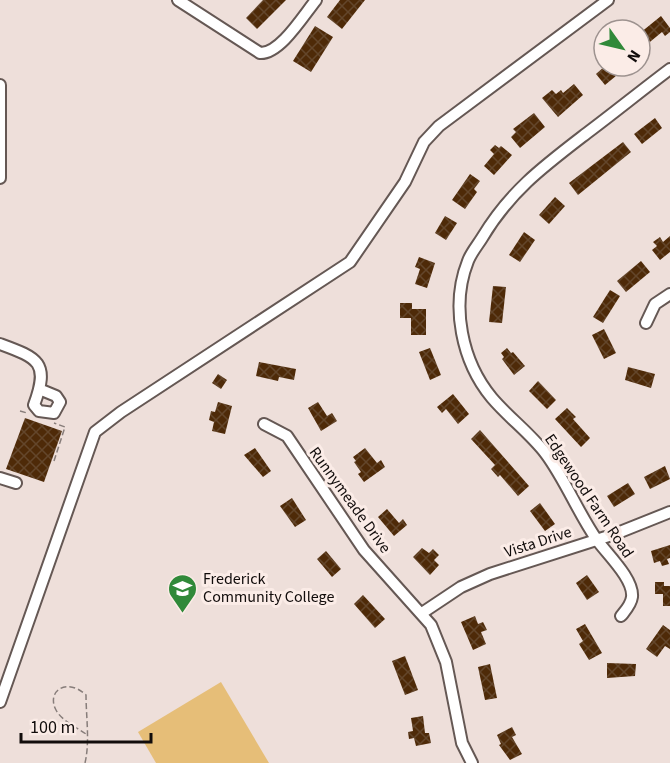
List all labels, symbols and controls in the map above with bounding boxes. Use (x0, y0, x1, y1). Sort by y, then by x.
north arrow (592, 18, 652, 78)
text: N (622, 45, 646, 66)
street label: Edgewood Farm Road (539, 429, 639, 563)
street label: Runnymeade Drive (304, 442, 396, 558)
street label: Vista Drive (502, 521, 575, 563)
place label: Frederick Community College (203, 568, 334, 608)
school or university icon: Frederick Community College (166, 572, 198, 614)
scale bar (21, 706, 152, 744)
text: 100 m (30, 715, 75, 740)

